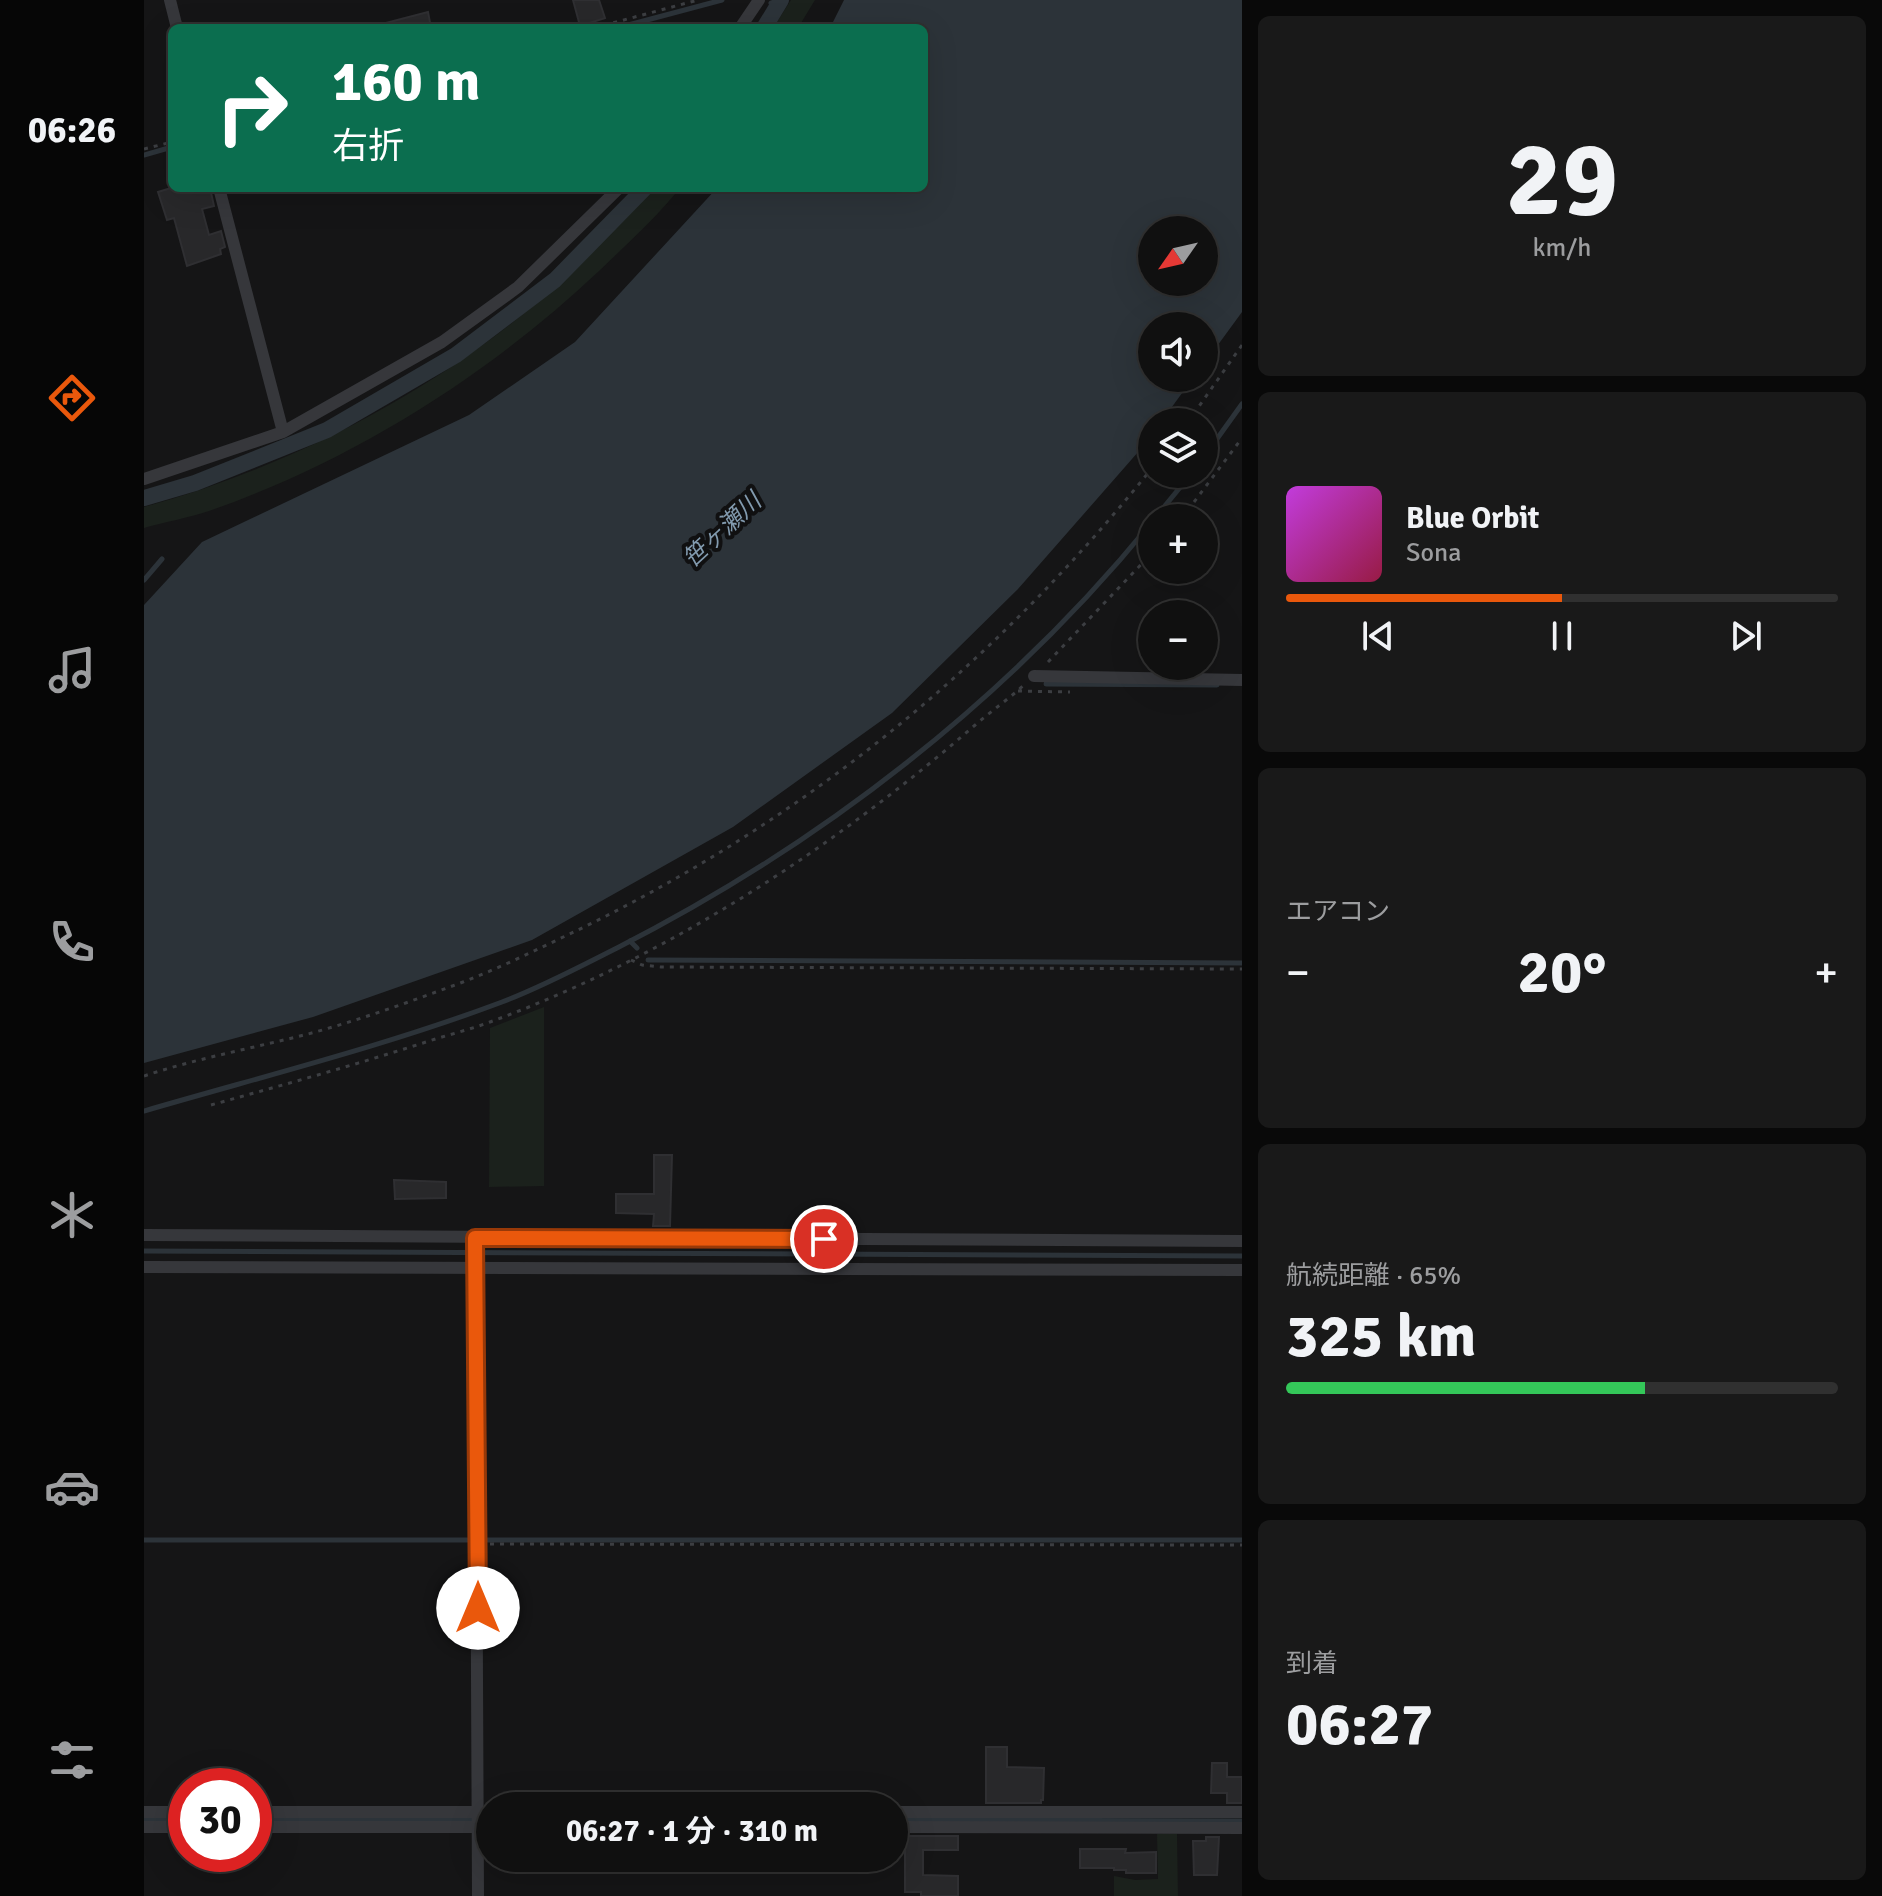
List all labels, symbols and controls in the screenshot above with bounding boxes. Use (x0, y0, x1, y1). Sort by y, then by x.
text: 160 m (332, 47, 480, 116)
icon: right (200, 56, 304, 160)
text: 06:26 (28, 108, 116, 153)
text: 29 (1506, 116, 1618, 244)
text: 右折 (332, 124, 404, 169)
north arrow (1138, 216, 1218, 296)
map controls (1138, 216, 1218, 680)
text: km/h (1533, 232, 1591, 264)
button: sound (1138, 312, 1218, 392)
icon: directions (44, 370, 100, 426)
button: layers (1138, 408, 1218, 488)
water label: 笹ヶ瀬川 (677, 484, 770, 574)
text: Blue Orbit (1406, 500, 1539, 537)
button: + (1138, 504, 1218, 584)
text: Sona (1406, 537, 1461, 569)
button: − (1138, 600, 1218, 680)
icon: previous (1356, 614, 1400, 658)
icon: pause (1540, 614, 1584, 658)
icon: next (1724, 614, 1768, 658)
icon: music (44, 642, 100, 698)
text: エアコン (1286, 896, 1390, 928)
icon: phone (44, 914, 100, 970)
text: 20° (1518, 936, 1606, 1010)
text: − (1286, 946, 1310, 1000)
text: + (1814, 946, 1838, 1000)
icon: climate (44, 1187, 100, 1243)
pin (790, 1205, 858, 1273)
icon: arrive (802, 1217, 846, 1261)
text: 航続距離 · 65% (1286, 1260, 1461, 1292)
text: 325 km (1286, 1300, 1476, 1374)
icon: car (44, 1459, 100, 1515)
position arrow (436, 1566, 520, 1650)
text: 到着 (1286, 1648, 1338, 1680)
text: 06:27 (1286, 1688, 1433, 1762)
icon: filters (44, 1732, 100, 1788)
speed limit sign: 30 (168, 1768, 272, 1872)
text: 06:27 · 1 分 · 310 m (566, 1813, 818, 1850)

